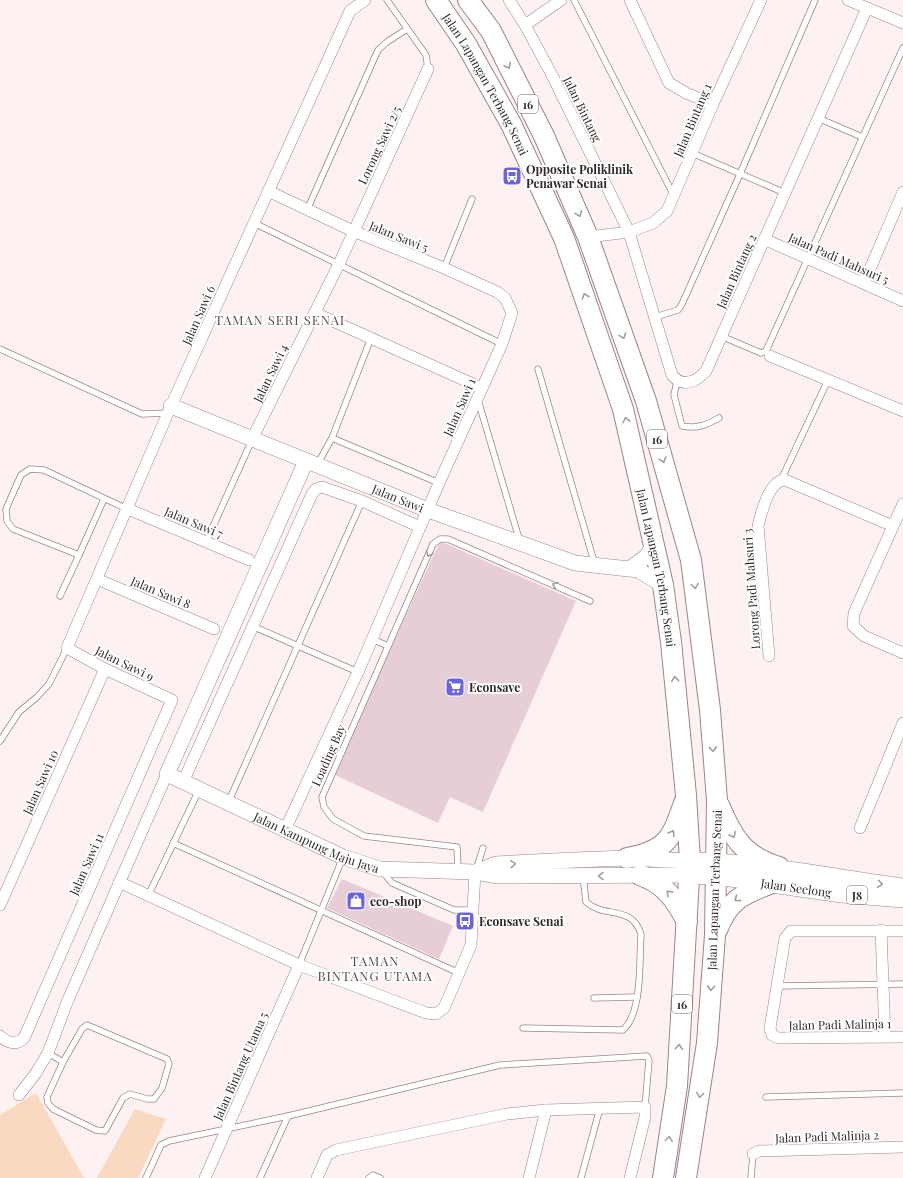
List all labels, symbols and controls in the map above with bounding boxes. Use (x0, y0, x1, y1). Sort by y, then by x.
street label: Jalan Lapangan Terbang Senai (439, 9, 533, 158)
one-way arrow (504, 62, 511, 69)
street label: Jalan Bintang (560, 73, 606, 145)
street label: Jalan Bintang 1 (669, 80, 715, 160)
road number: 16 (518, 95, 538, 113)
street label: Lorong Sawi 2/5 (354, 103, 404, 187)
place label: Opposite Poliklinik Penawar Senai (526, 161, 634, 191)
bus stop icon: Opposite Poliklinik Penawar Senai (501, 165, 523, 187)
one-way arrow (574, 211, 582, 218)
street label: Jalan Sawi 5 (366, 217, 431, 255)
street label: Jalan Padi Mahsuri 5 (785, 228, 892, 287)
street label: Jalan Bintang 2 (712, 231, 760, 312)
street label: Jalan Sawi 6 (177, 283, 218, 348)
one-way arrow (581, 293, 590, 300)
district label: TAMAN SERI SENAI (215, 311, 345, 328)
one-way arrow (619, 333, 627, 340)
street label: Jalan Sawi 4 (249, 341, 291, 406)
street label: Jalan Sawi 1 (439, 375, 479, 439)
one-way arrow (622, 417, 631, 424)
road number: 16 (647, 430, 667, 448)
one-way arrow (658, 456, 667, 463)
street label: Jalan Sawi (369, 480, 427, 516)
street label: Jalan Lapangan Terbang Senai (633, 486, 679, 648)
street label: Jalan Sawi 7 (161, 502, 226, 542)
street label: Lorong Padi Mahsuri 3 (739, 528, 763, 650)
one-way arrow (426, 549, 434, 557)
street label: Jalan Sawi 8 (128, 572, 193, 612)
one-way arrow (551, 582, 558, 590)
one-way arrow (690, 583, 699, 589)
street label: Jalan Sawi 9 (92, 641, 157, 684)
supermarket icon: Econsave (444, 676, 466, 698)
one-way arrow (671, 676, 680, 682)
place label: Econsave (469, 679, 520, 695)
street label: Loading Bay (307, 722, 349, 788)
one-way arrow (708, 746, 717, 752)
street label: Jalan Sawi 10 (18, 747, 61, 818)
street label: Jalan Kampung Maju Jaya (250, 808, 381, 876)
street label: Jalan Lapangan Terbang Senai (703, 809, 725, 972)
street label: Jalan Sawi 11 (65, 830, 107, 898)
one-way arrow (667, 830, 674, 837)
one-way arrow (729, 831, 736, 838)
one-way arrow (510, 859, 516, 868)
one-way arrow (598, 872, 604, 880)
street label: Jalan Seelong (759, 874, 833, 900)
one-way arrow (877, 879, 883, 888)
road number: J8 (847, 886, 867, 904)
shop icon: eco-shop (345, 890, 367, 912)
one-way arrow (666, 890, 674, 898)
place label: eco-shop (370, 893, 421, 909)
one-way arrow (734, 894, 741, 902)
bus stop icon: Econsave Senai (454, 910, 476, 932)
place label: Econsave Senai (479, 913, 564, 929)
district label: TAMAN BINTANG UTAMA (317, 952, 433, 984)
one-way arrow (706, 985, 715, 991)
road number: 16 (672, 995, 692, 1013)
street label: Jalan Bintang Utama 5 (209, 1009, 271, 1123)
street label: Jalan Padi Malinja 1 (788, 1015, 892, 1033)
one-way arrow (675, 1044, 684, 1050)
one-way arrow (696, 1092, 705, 1098)
street label: Jalan Padi Malinja 2 (774, 1126, 879, 1146)
one-way arrow (664, 1136, 673, 1142)

